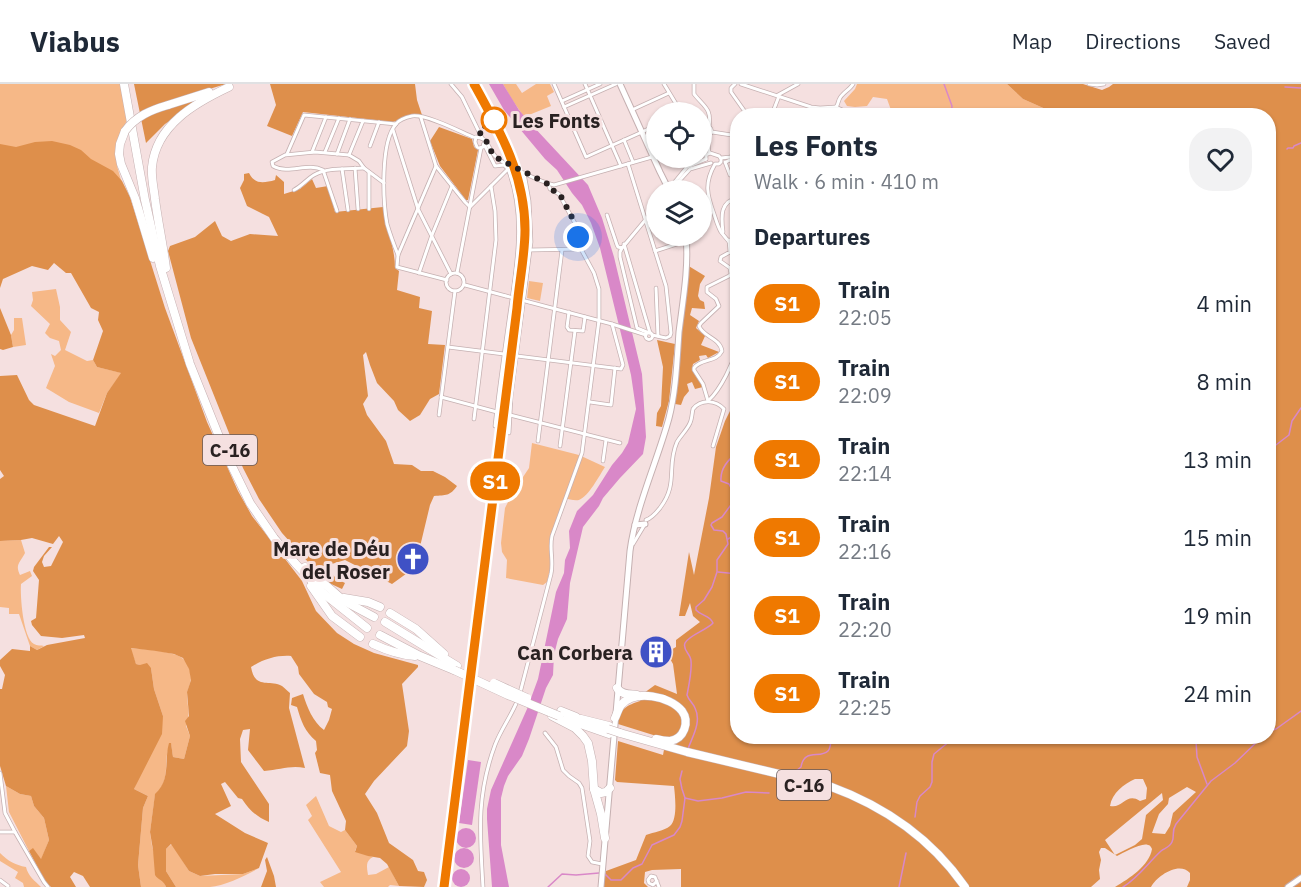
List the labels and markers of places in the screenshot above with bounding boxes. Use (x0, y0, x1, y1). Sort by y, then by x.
marker: Les Fonts (481, 107, 507, 133)
place label: Les Fonts (512, 107, 600, 134)
place label: Mare de Déu del Roser (273, 535, 390, 585)
church icon: Mare de Déu del Roser (395, 541, 431, 577)
building icon: Can Corbera (638, 634, 674, 670)
place label: Can Corbera (517, 639, 633, 666)

